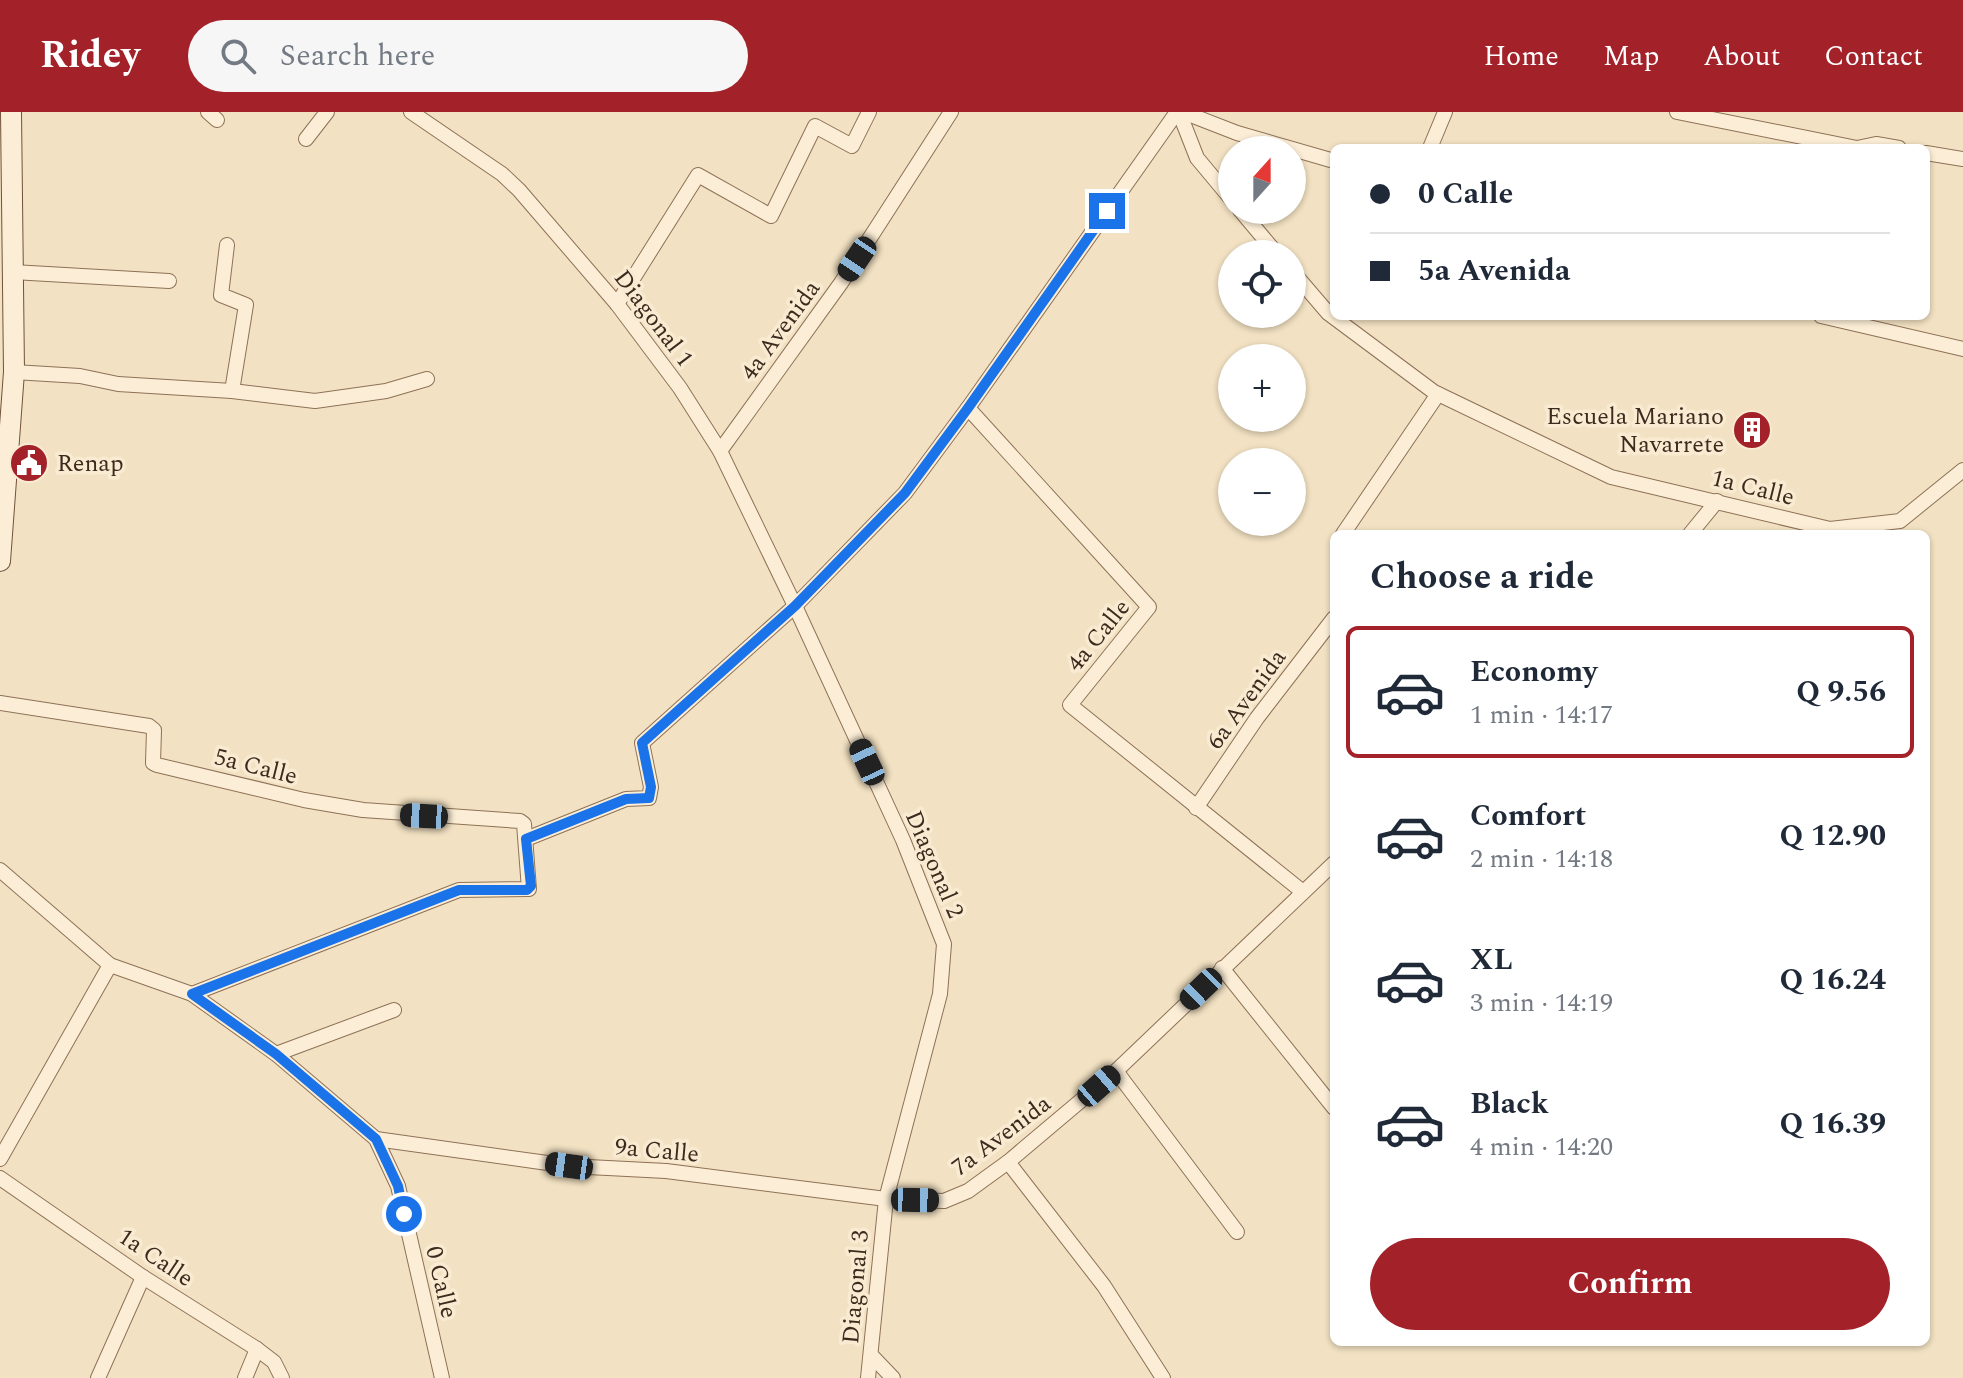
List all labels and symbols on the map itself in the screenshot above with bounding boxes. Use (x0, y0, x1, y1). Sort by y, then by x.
north arrow (1218, 136, 1306, 224)
route end (1089, 193, 1125, 229)
car (834, 232, 880, 286)
street label: Diagonal 1 (604, 262, 702, 375)
street label: 4a Avenida (732, 273, 830, 388)
place label: Escuela Mariano Navarrete (1546, 399, 1724, 463)
building icon: Escuela Mariano Navarrete (1731, 409, 1773, 451)
public building icon: Renap (8, 442, 50, 484)
place label: Renap (57, 446, 124, 482)
street label: 1a Calle (1707, 460, 1798, 516)
street label: 4a Calle (1058, 591, 1139, 680)
street label: 6a Avenida (1198, 642, 1296, 757)
car (846, 735, 888, 789)
street label: 5a Calle (210, 739, 301, 795)
car (399, 803, 449, 829)
street label: Diagonal 2 (895, 805, 973, 924)
car (1175, 964, 1227, 1014)
car (1073, 1061, 1125, 1111)
street label: 7a Avenida (944, 1086, 1059, 1185)
street label: 9a Calle (613, 1129, 701, 1173)
car (544, 1151, 594, 1181)
car (891, 1188, 939, 1212)
route start (386, 1196, 422, 1232)
street label: 1a Calle (110, 1219, 201, 1296)
street label: Diagonal 3 (833, 1229, 879, 1345)
street label: 0 Calle (415, 1243, 467, 1322)

